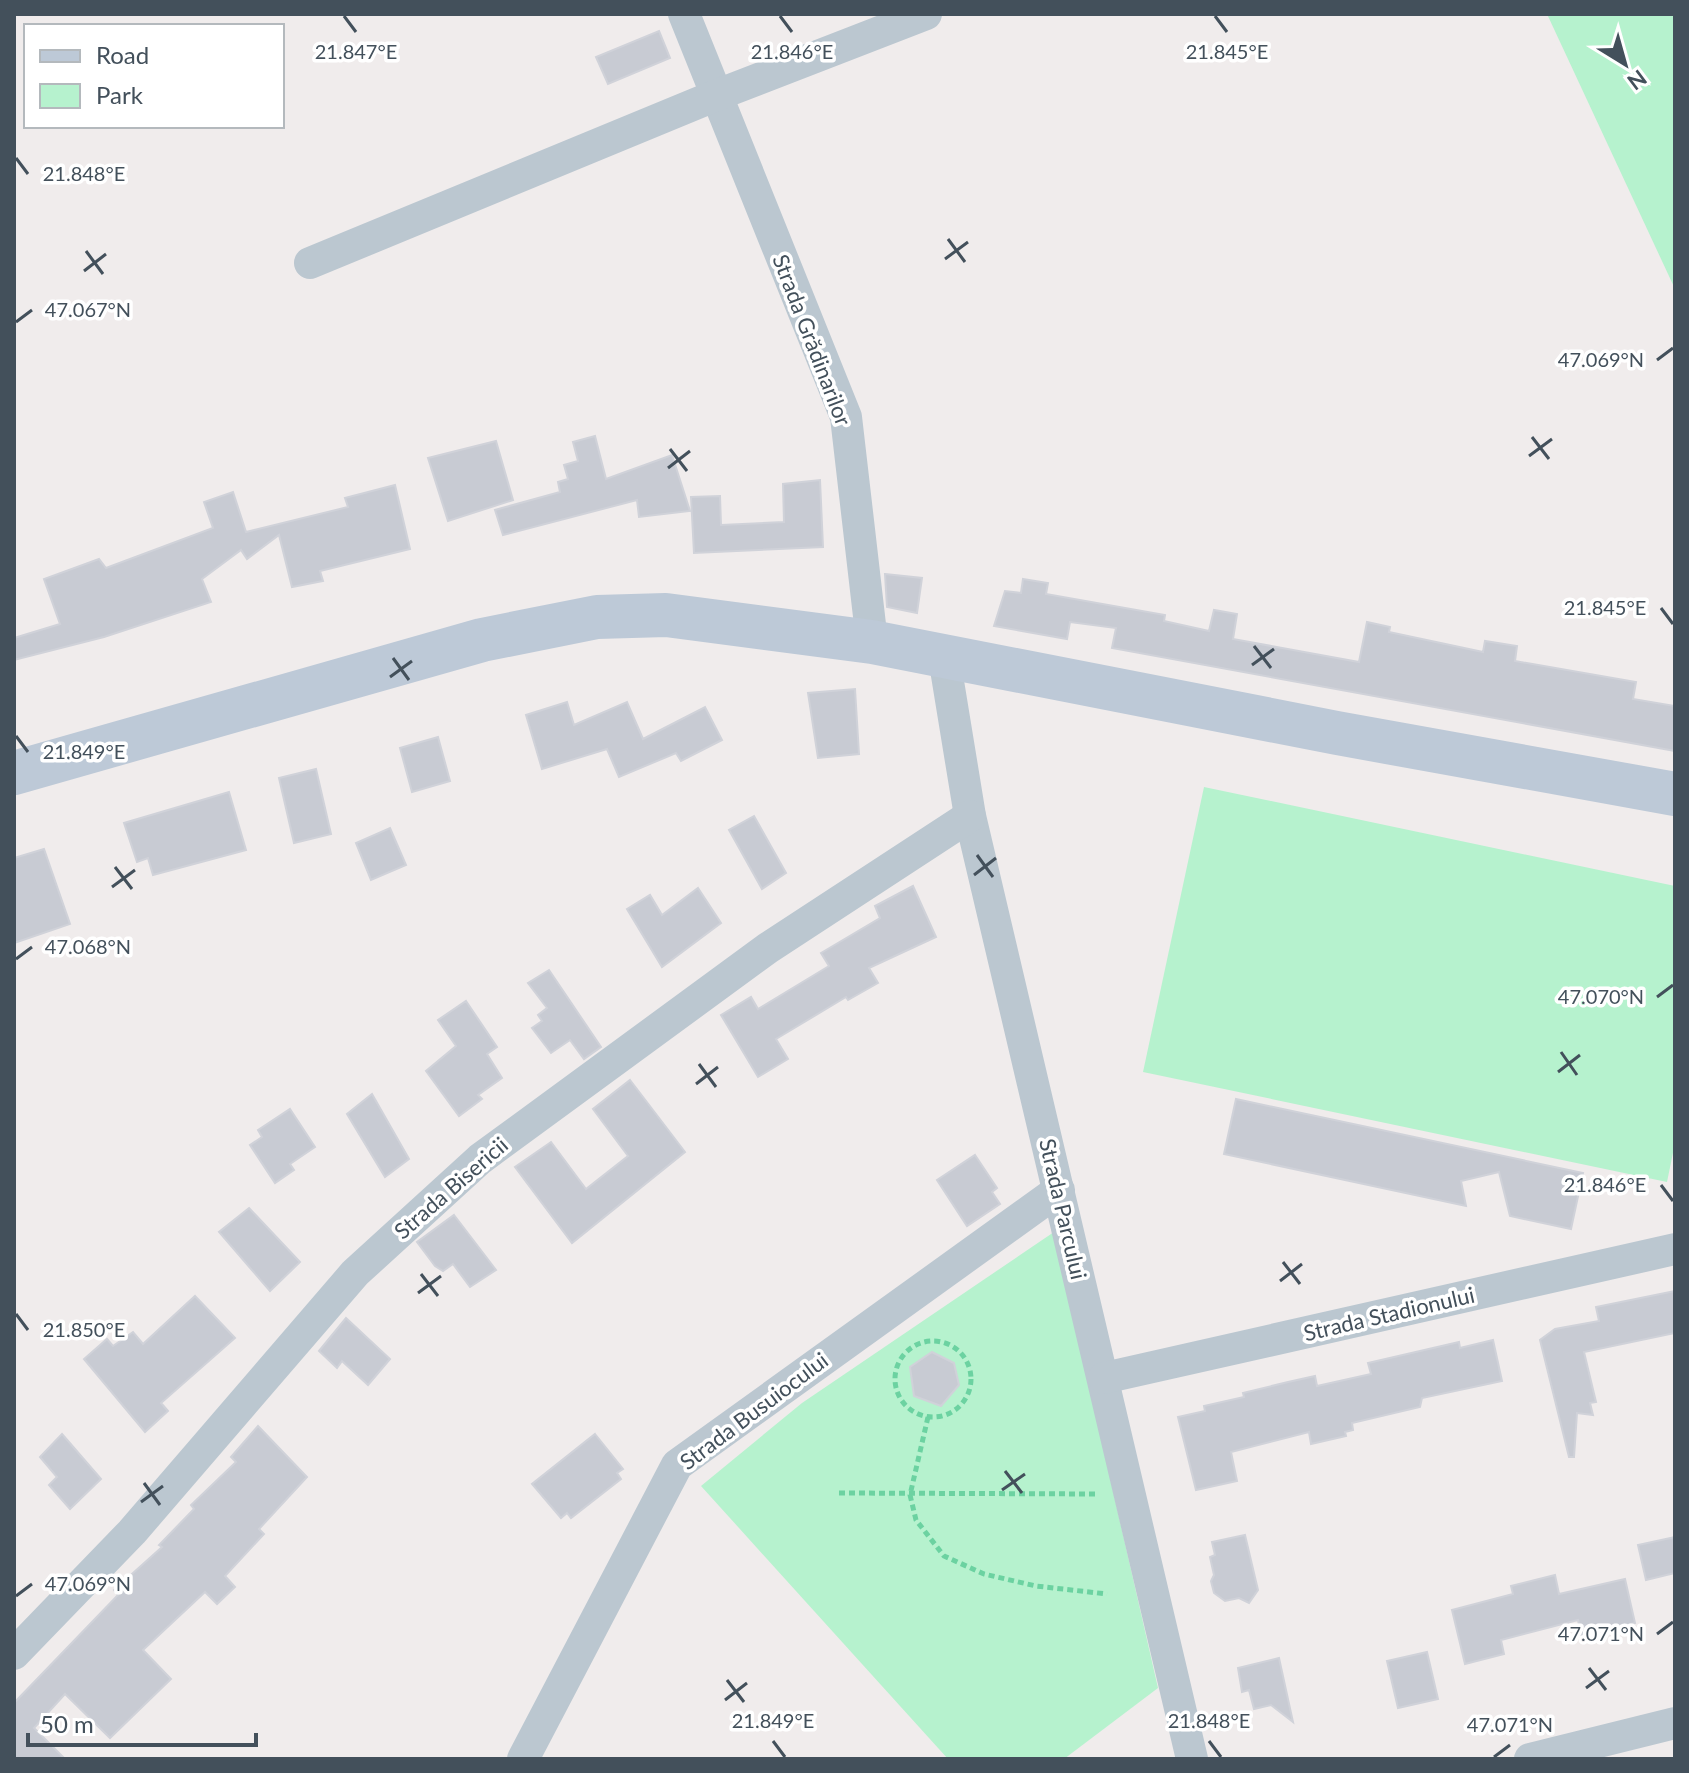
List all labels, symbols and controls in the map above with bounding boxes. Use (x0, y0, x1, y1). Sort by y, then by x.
legend (24, 24, 284, 128)
north arrow (1585, 24, 1665, 104)
text: 21.847°E (315, 39, 397, 63)
text: 21.846°E (751, 39, 833, 63)
text: 21.845°E (1186, 39, 1268, 63)
text: Road (96, 40, 149, 69)
text: N (1622, 64, 1652, 96)
text: Park (96, 80, 144, 109)
text: 21.848°E (43, 161, 125, 185)
street label: Strada Grădinarilor (767, 250, 858, 429)
text: 47.067°N (45, 297, 131, 321)
text: 47.069°N (1558, 347, 1644, 371)
text: 21.845°E (1564, 595, 1646, 619)
text: 21.849°E (43, 739, 125, 763)
text: 47.068°N (45, 934, 131, 958)
text: 47.070°N (1558, 984, 1644, 1008)
street label: Strada Bisericii (388, 1131, 513, 1244)
street label: Strada Parcului (1034, 1136, 1093, 1282)
text: 21.846°E (1564, 1172, 1646, 1196)
street label: Strada Stadionului (1301, 1281, 1477, 1346)
text: 21.850°E (43, 1317, 125, 1341)
street label: Strada Busuiocului (674, 1346, 833, 1475)
text: 47.069°N (45, 1571, 131, 1595)
text: 47.071°N (1558, 1621, 1644, 1645)
scale bar (28, 1697, 256, 1747)
text: 21.849°E (732, 1708, 814, 1732)
text: 21.848°E (1168, 1708, 1250, 1732)
text: 50 m (40, 1709, 94, 1738)
text: 47.071°N (1467, 1712, 1553, 1736)

